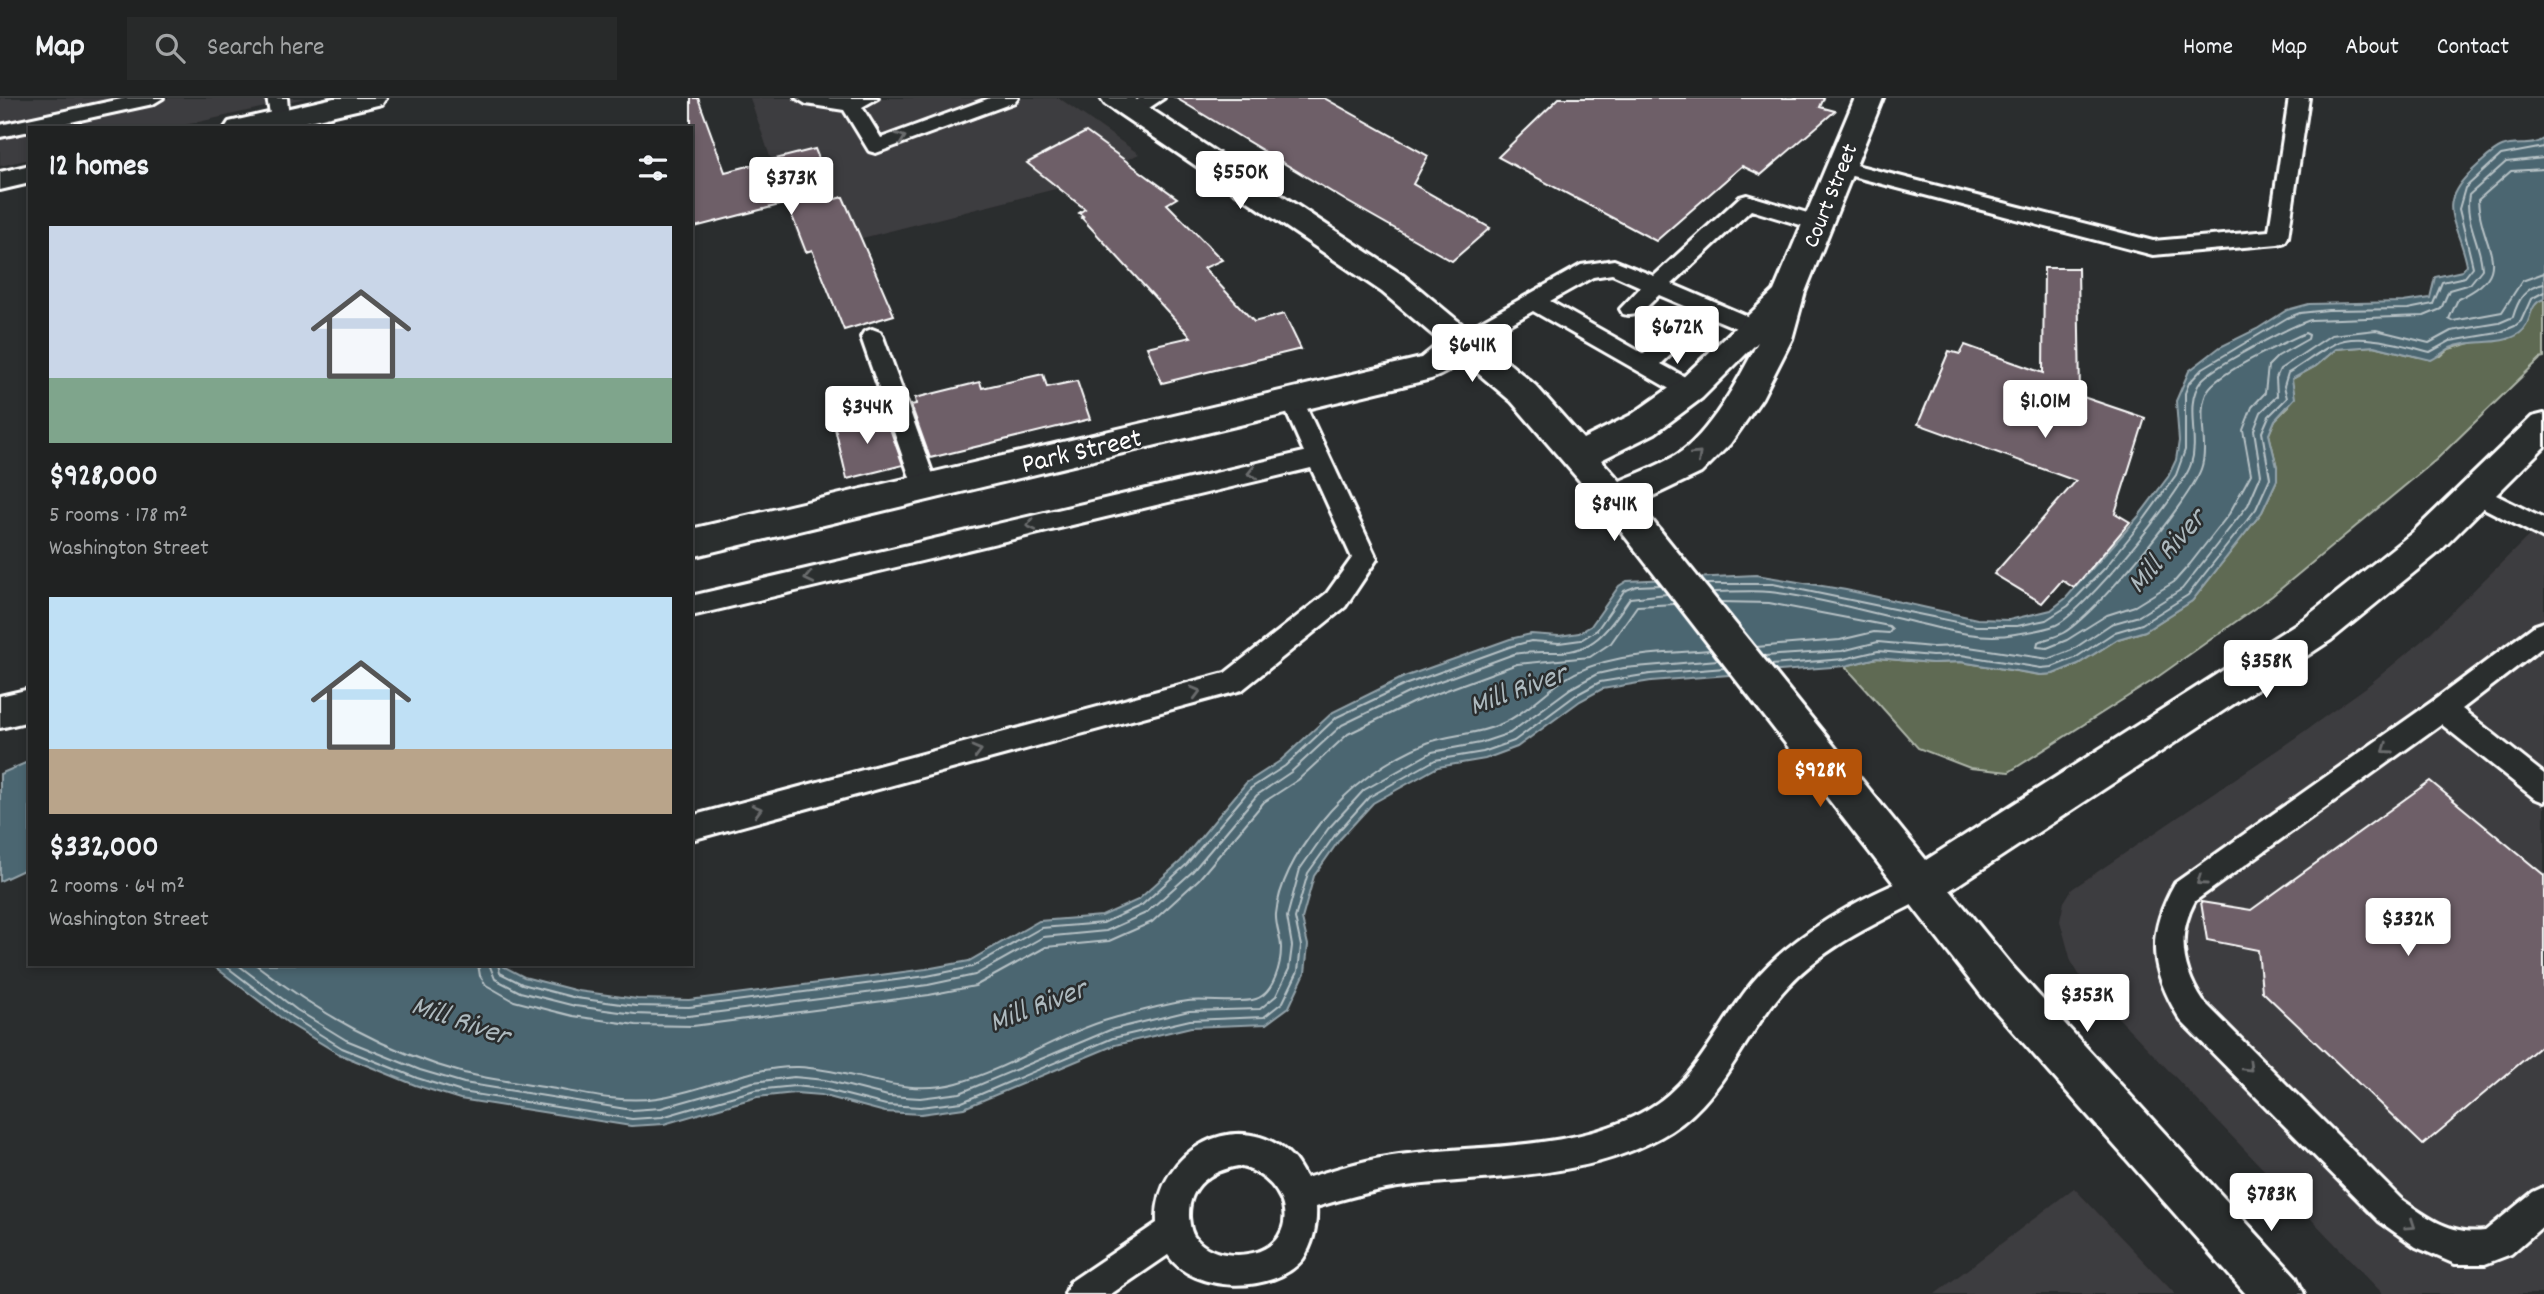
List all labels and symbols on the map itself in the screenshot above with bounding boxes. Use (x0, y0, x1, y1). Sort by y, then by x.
one-way arrow (894, 132, 906, 146)
street label: Court Street (1796, 139, 1868, 253)
pin: $550K (1191, 152, 1289, 211)
pin: $373K (742, 158, 840, 217)
pin: $672K (1628, 306, 1726, 366)
pin: $641K (1423, 324, 1521, 384)
pin: $1.01M (1988, 380, 2102, 440)
pin: $344K (818, 386, 916, 446)
street label: Park Street (1018, 421, 1146, 487)
one-way arrow (1689, 452, 1702, 464)
one-way arrow (1246, 464, 1258, 479)
pin: $841K (1565, 484, 1663, 543)
water label: Mill River (2119, 499, 2220, 605)
one-way arrow (1025, 517, 1037, 531)
one-way arrow (804, 570, 816, 584)
pin: $358K (2217, 640, 2315, 700)
water label: Mill River (1464, 654, 1576, 730)
one-way arrow (1190, 686, 1202, 700)
one-way arrow (2382, 741, 2395, 753)
one-way arrow (971, 745, 983, 759)
pin: $928K (1771, 750, 1869, 809)
one-way arrow (751, 804, 763, 819)
one-way arrow (2196, 873, 2209, 885)
pin: $332K (2359, 898, 2457, 958)
water label: Mill River (984, 969, 1096, 1046)
pin: $353K (2038, 974, 2136, 1034)
water label: Mill River (405, 986, 517, 1061)
one-way arrow (2239, 1059, 2252, 1072)
pin: $783K (2222, 1174, 2320, 1233)
one-way arrow (2403, 1217, 2416, 1229)

